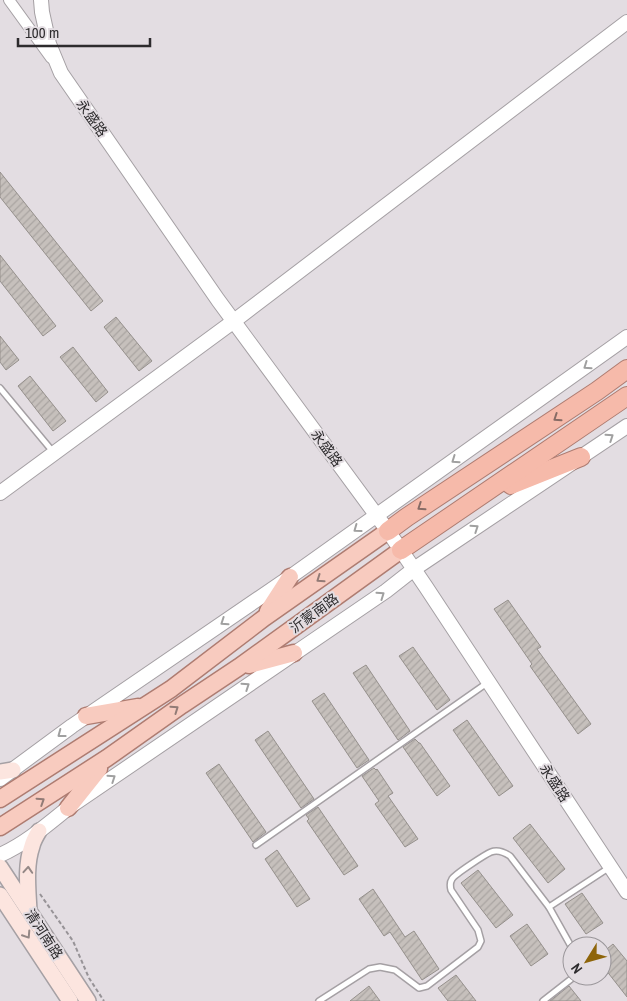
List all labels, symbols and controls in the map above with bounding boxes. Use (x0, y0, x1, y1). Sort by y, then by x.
scale bar (18, 15, 150, 47)
text: 100 m (25, 22, 59, 43)
street label: 永盛路 (73, 96, 111, 140)
one-way arrow (583, 360, 593, 369)
one-way arrow (553, 411, 562, 421)
street label: 永盛路 (307, 426, 347, 470)
one-way arrow (604, 434, 614, 443)
one-way arrow (451, 454, 461, 463)
one-way arrow (418, 501, 427, 511)
one-way arrow (353, 523, 363, 532)
one-way arrow (470, 525, 479, 534)
one-way arrow (316, 573, 325, 582)
street label: 沂蒙南路 (286, 589, 342, 637)
one-way arrow (375, 592, 384, 601)
one-way arrow (220, 616, 230, 625)
one-way arrow (240, 683, 250, 692)
one-way arrow (169, 707, 178, 715)
one-way arrow (58, 728, 67, 736)
street label: 永盛路 (536, 760, 574, 806)
one-way arrow (106, 775, 116, 784)
one-way arrow (35, 798, 45, 807)
one-way arrow (23, 866, 34, 874)
street label: 清河南路 (21, 906, 67, 962)
one-way arrow (21, 930, 30, 939)
north arrow (562, 936, 612, 986)
text: N (567, 960, 586, 978)

